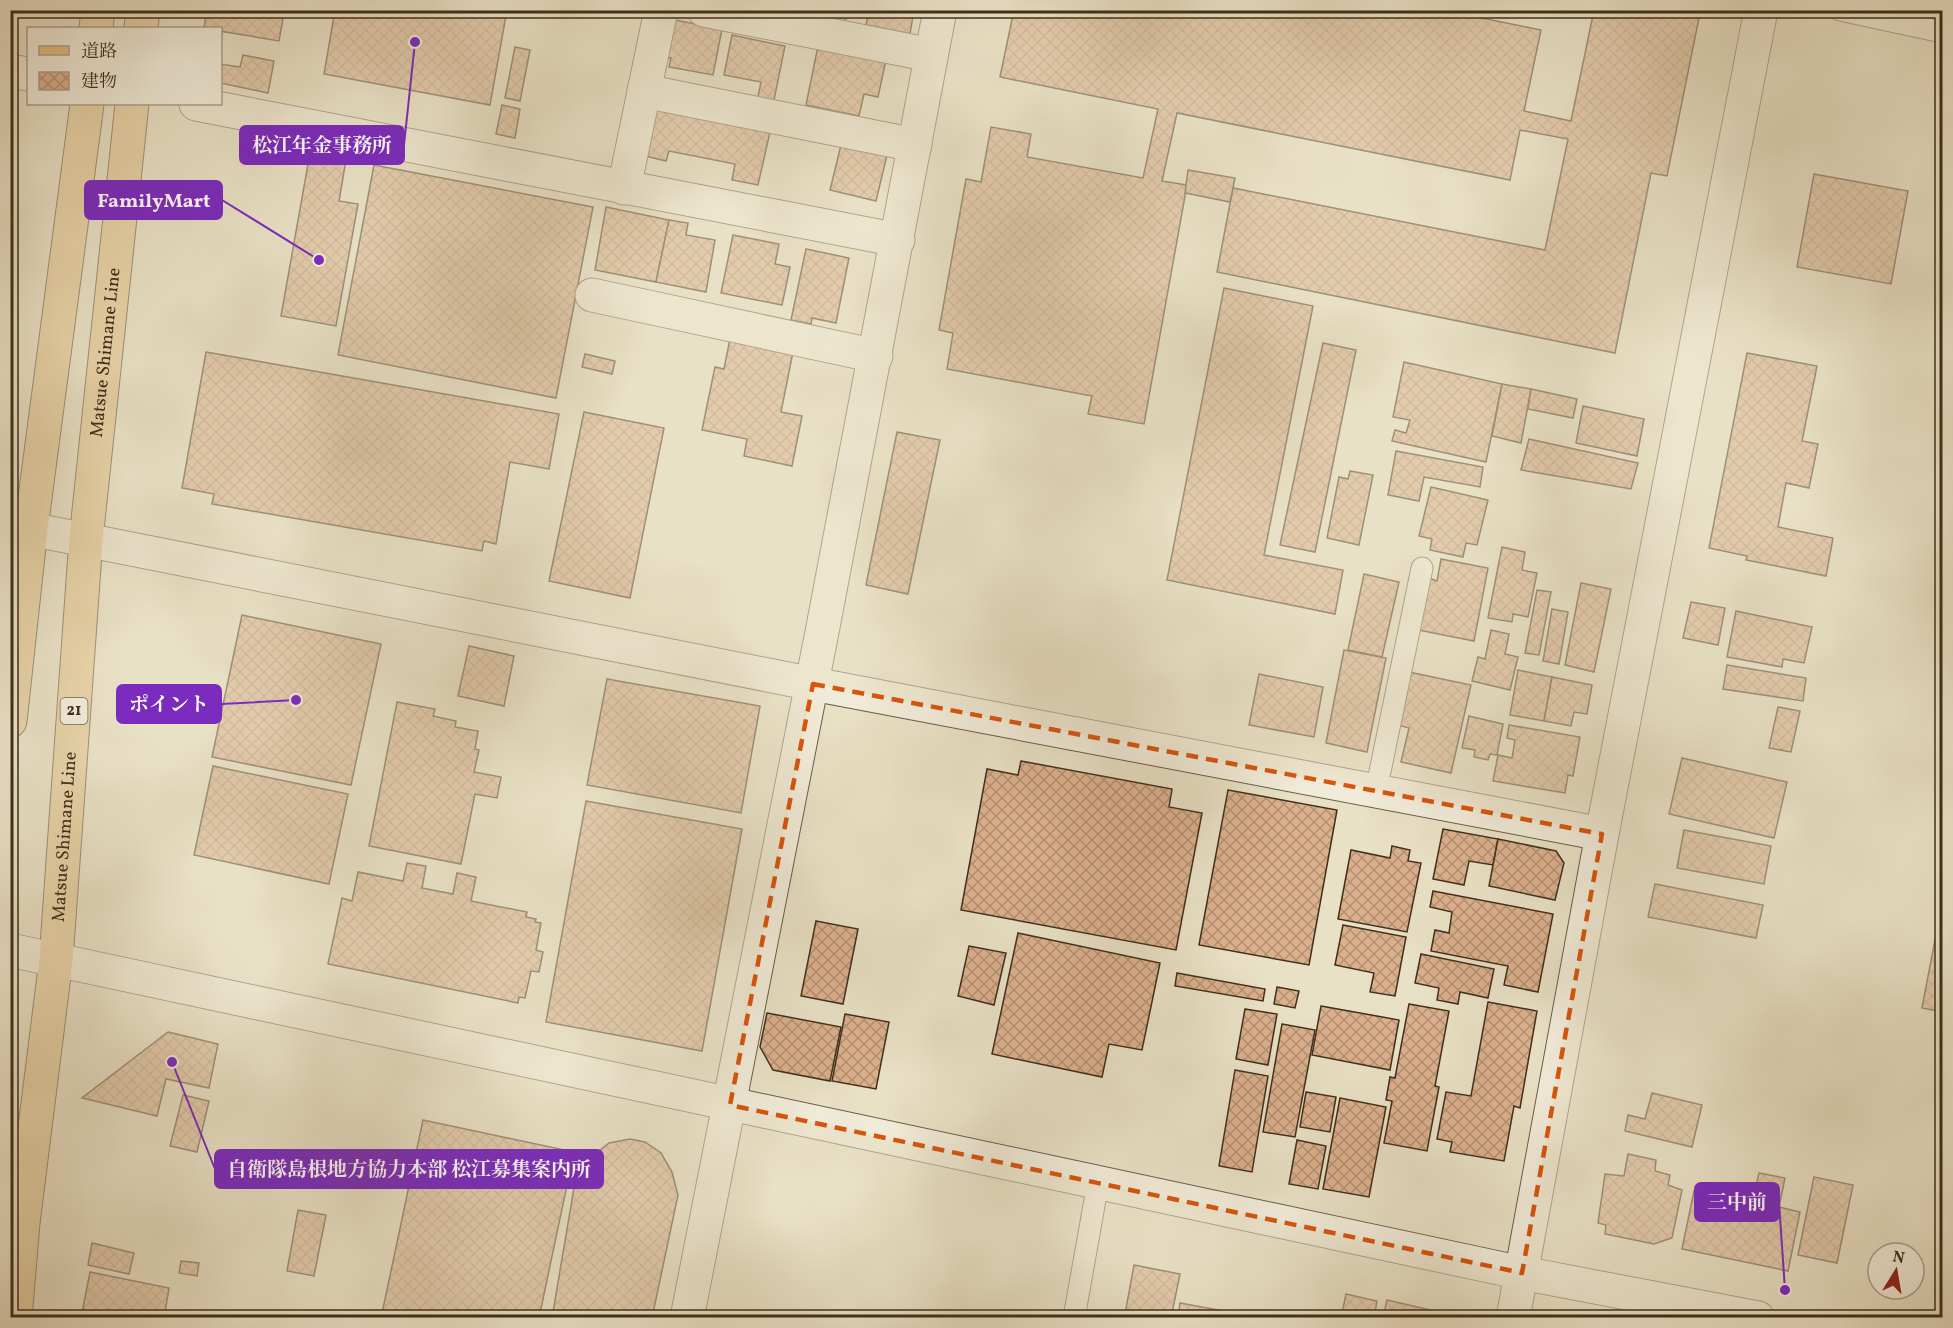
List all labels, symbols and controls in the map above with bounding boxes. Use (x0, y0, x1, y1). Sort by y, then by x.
legend (27, 27, 222, 105)
text: 道路 (81, 40, 117, 65)
text: 建物 (81, 70, 117, 95)
callout: 松江年金事務所 (240, 126, 404, 164)
text: 松江年金事務所 (252, 133, 392, 161)
callout: FamilyMart (85, 181, 222, 219)
text: FamilyMart (97, 188, 211, 216)
street label: Matsue Shimane Line (84, 266, 127, 439)
callout: ポイント (117, 685, 221, 723)
text: ポイント (129, 692, 209, 720)
road number: 21 (60, 698, 88, 724)
street label: Matsue Shimane Line (46, 751, 83, 923)
callout: 自衛隊島根地方協力本部 松江募集案内所 (215, 1150, 603, 1188)
text: 自衛隊島根地方協力本部 松江募集案内所 (227, 1157, 591, 1185)
callout: 三中前 (1695, 1183, 1779, 1221)
text: 三中前 (1707, 1190, 1767, 1218)
north arrow (1866, 1241, 1926, 1301)
text: N (1891, 1246, 1907, 1270)

